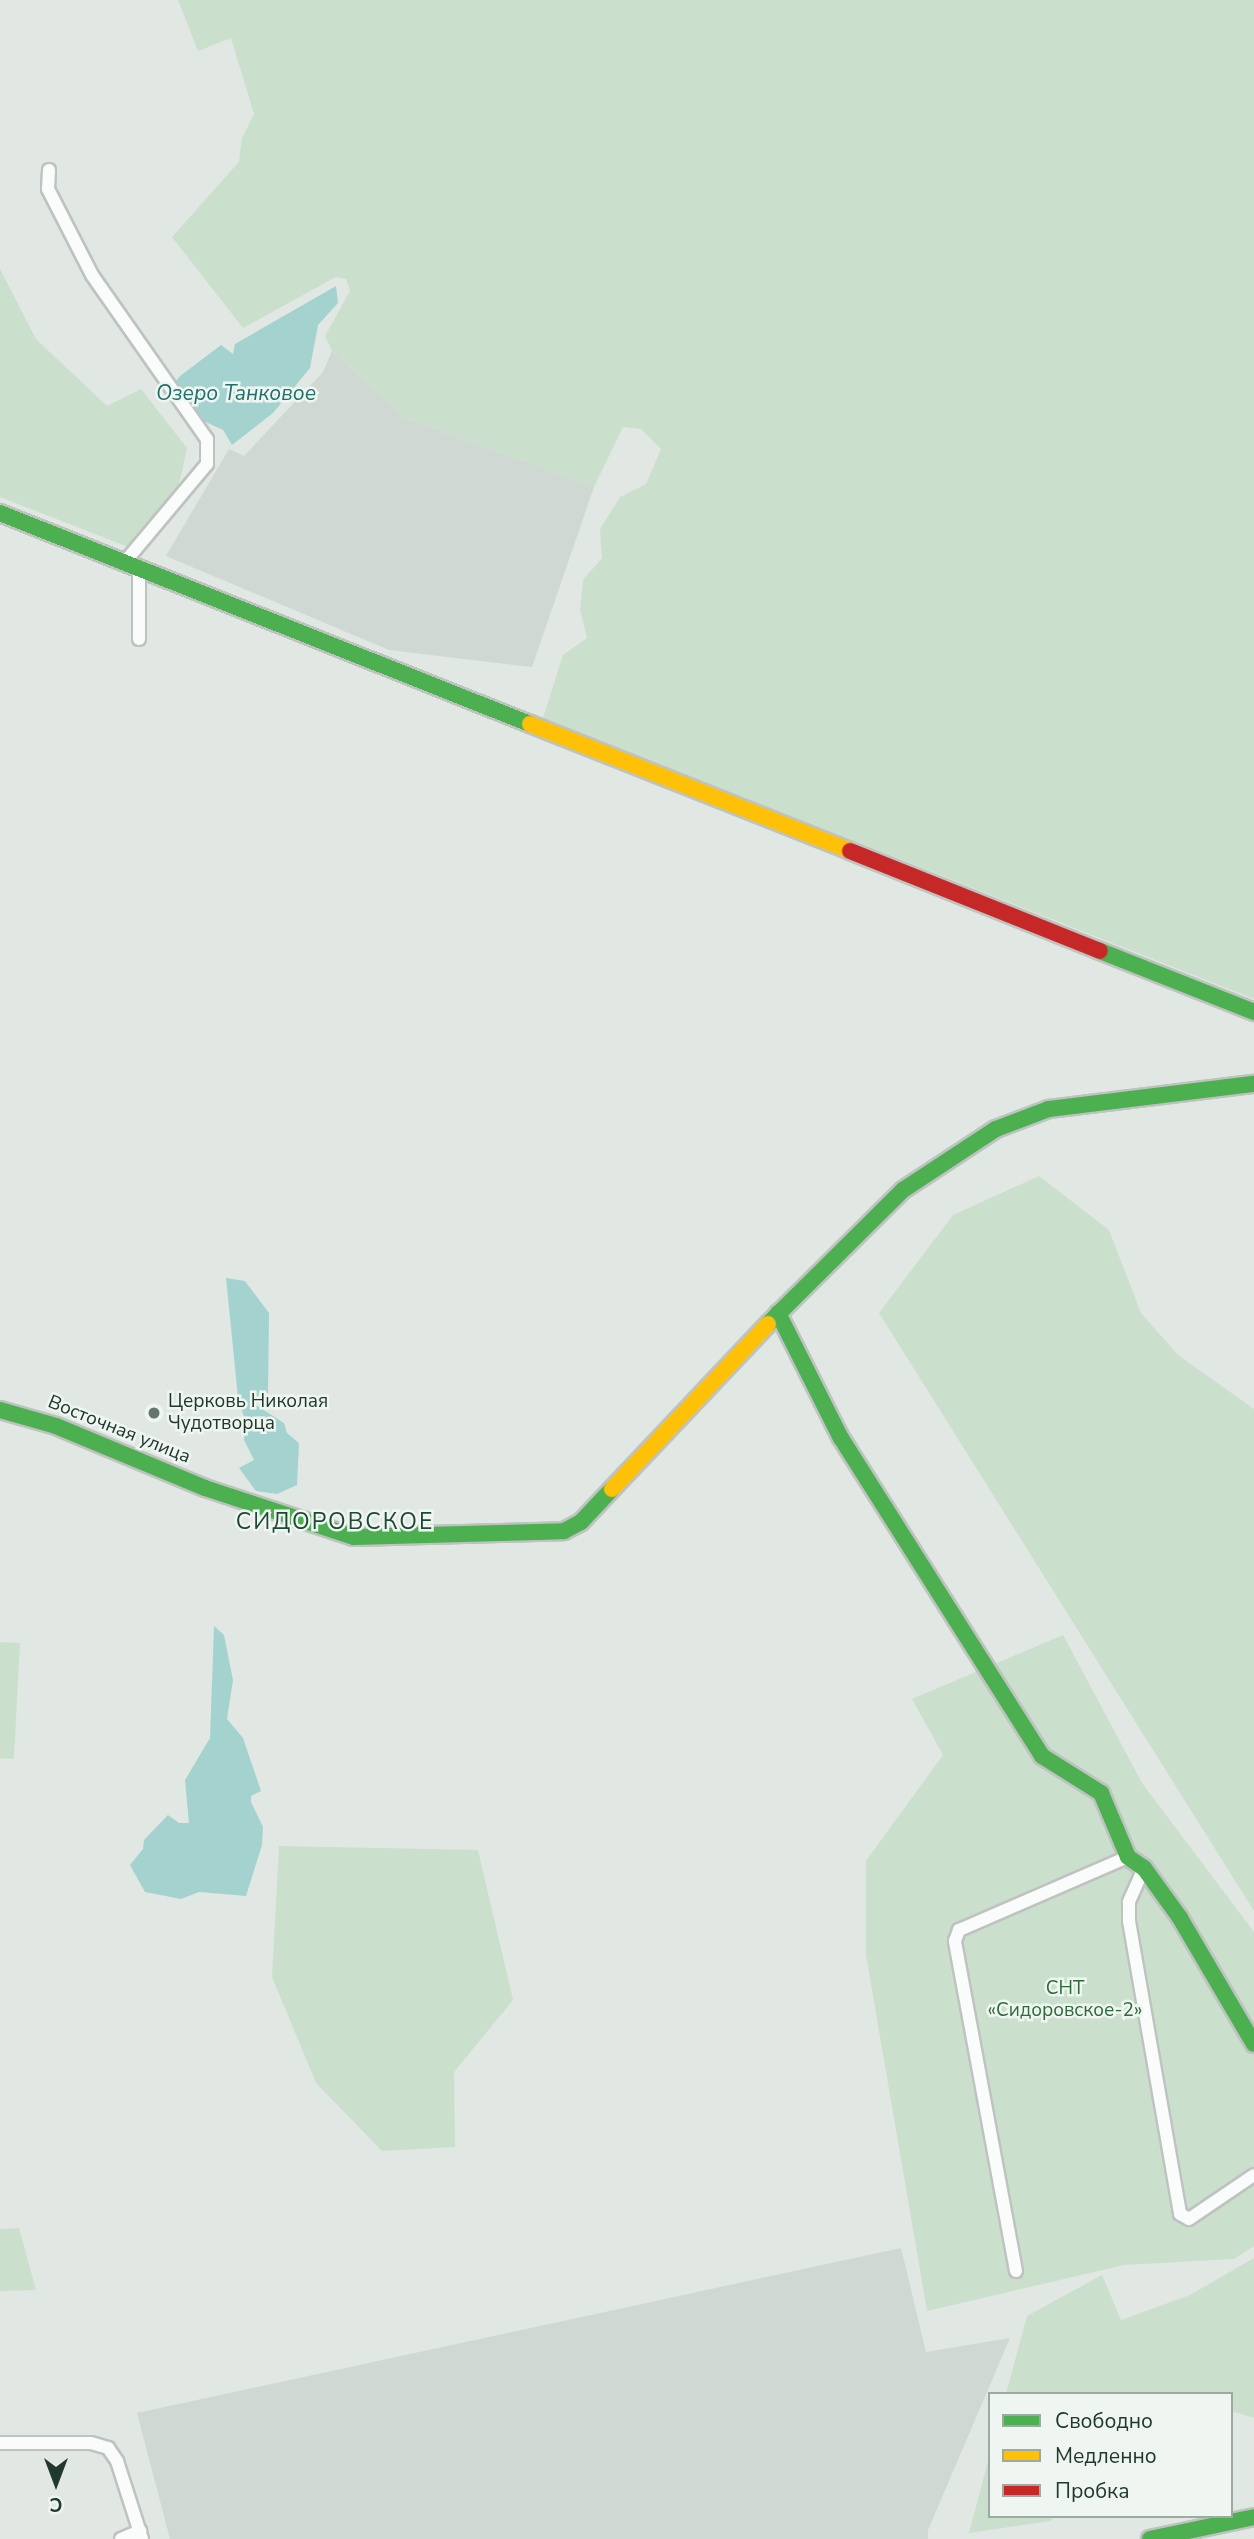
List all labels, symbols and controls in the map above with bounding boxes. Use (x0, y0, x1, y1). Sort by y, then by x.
water label: Озеро Танковое (156, 380, 316, 406)
street label: Восточная улица (44, 1391, 194, 1469)
place label: Церковь Николая Чудотворца (168, 1391, 328, 1435)
marker: Церковь Николая Чудотворца (146, 1405, 162, 1421)
district label: СИДОРОВСКОЕ (237, 1508, 433, 1536)
park label: СНТ «Сидоровское-2» (988, 1978, 1142, 2022)
legend (988, 2392, 1233, 2518)
text: Свободно (1055, 2407, 1153, 2435)
text: Медленно (1055, 2442, 1157, 2470)
north arrow (21, 2448, 91, 2518)
text: Пробка (1055, 2477, 1129, 2505)
text: С (50, 2491, 62, 2517)

